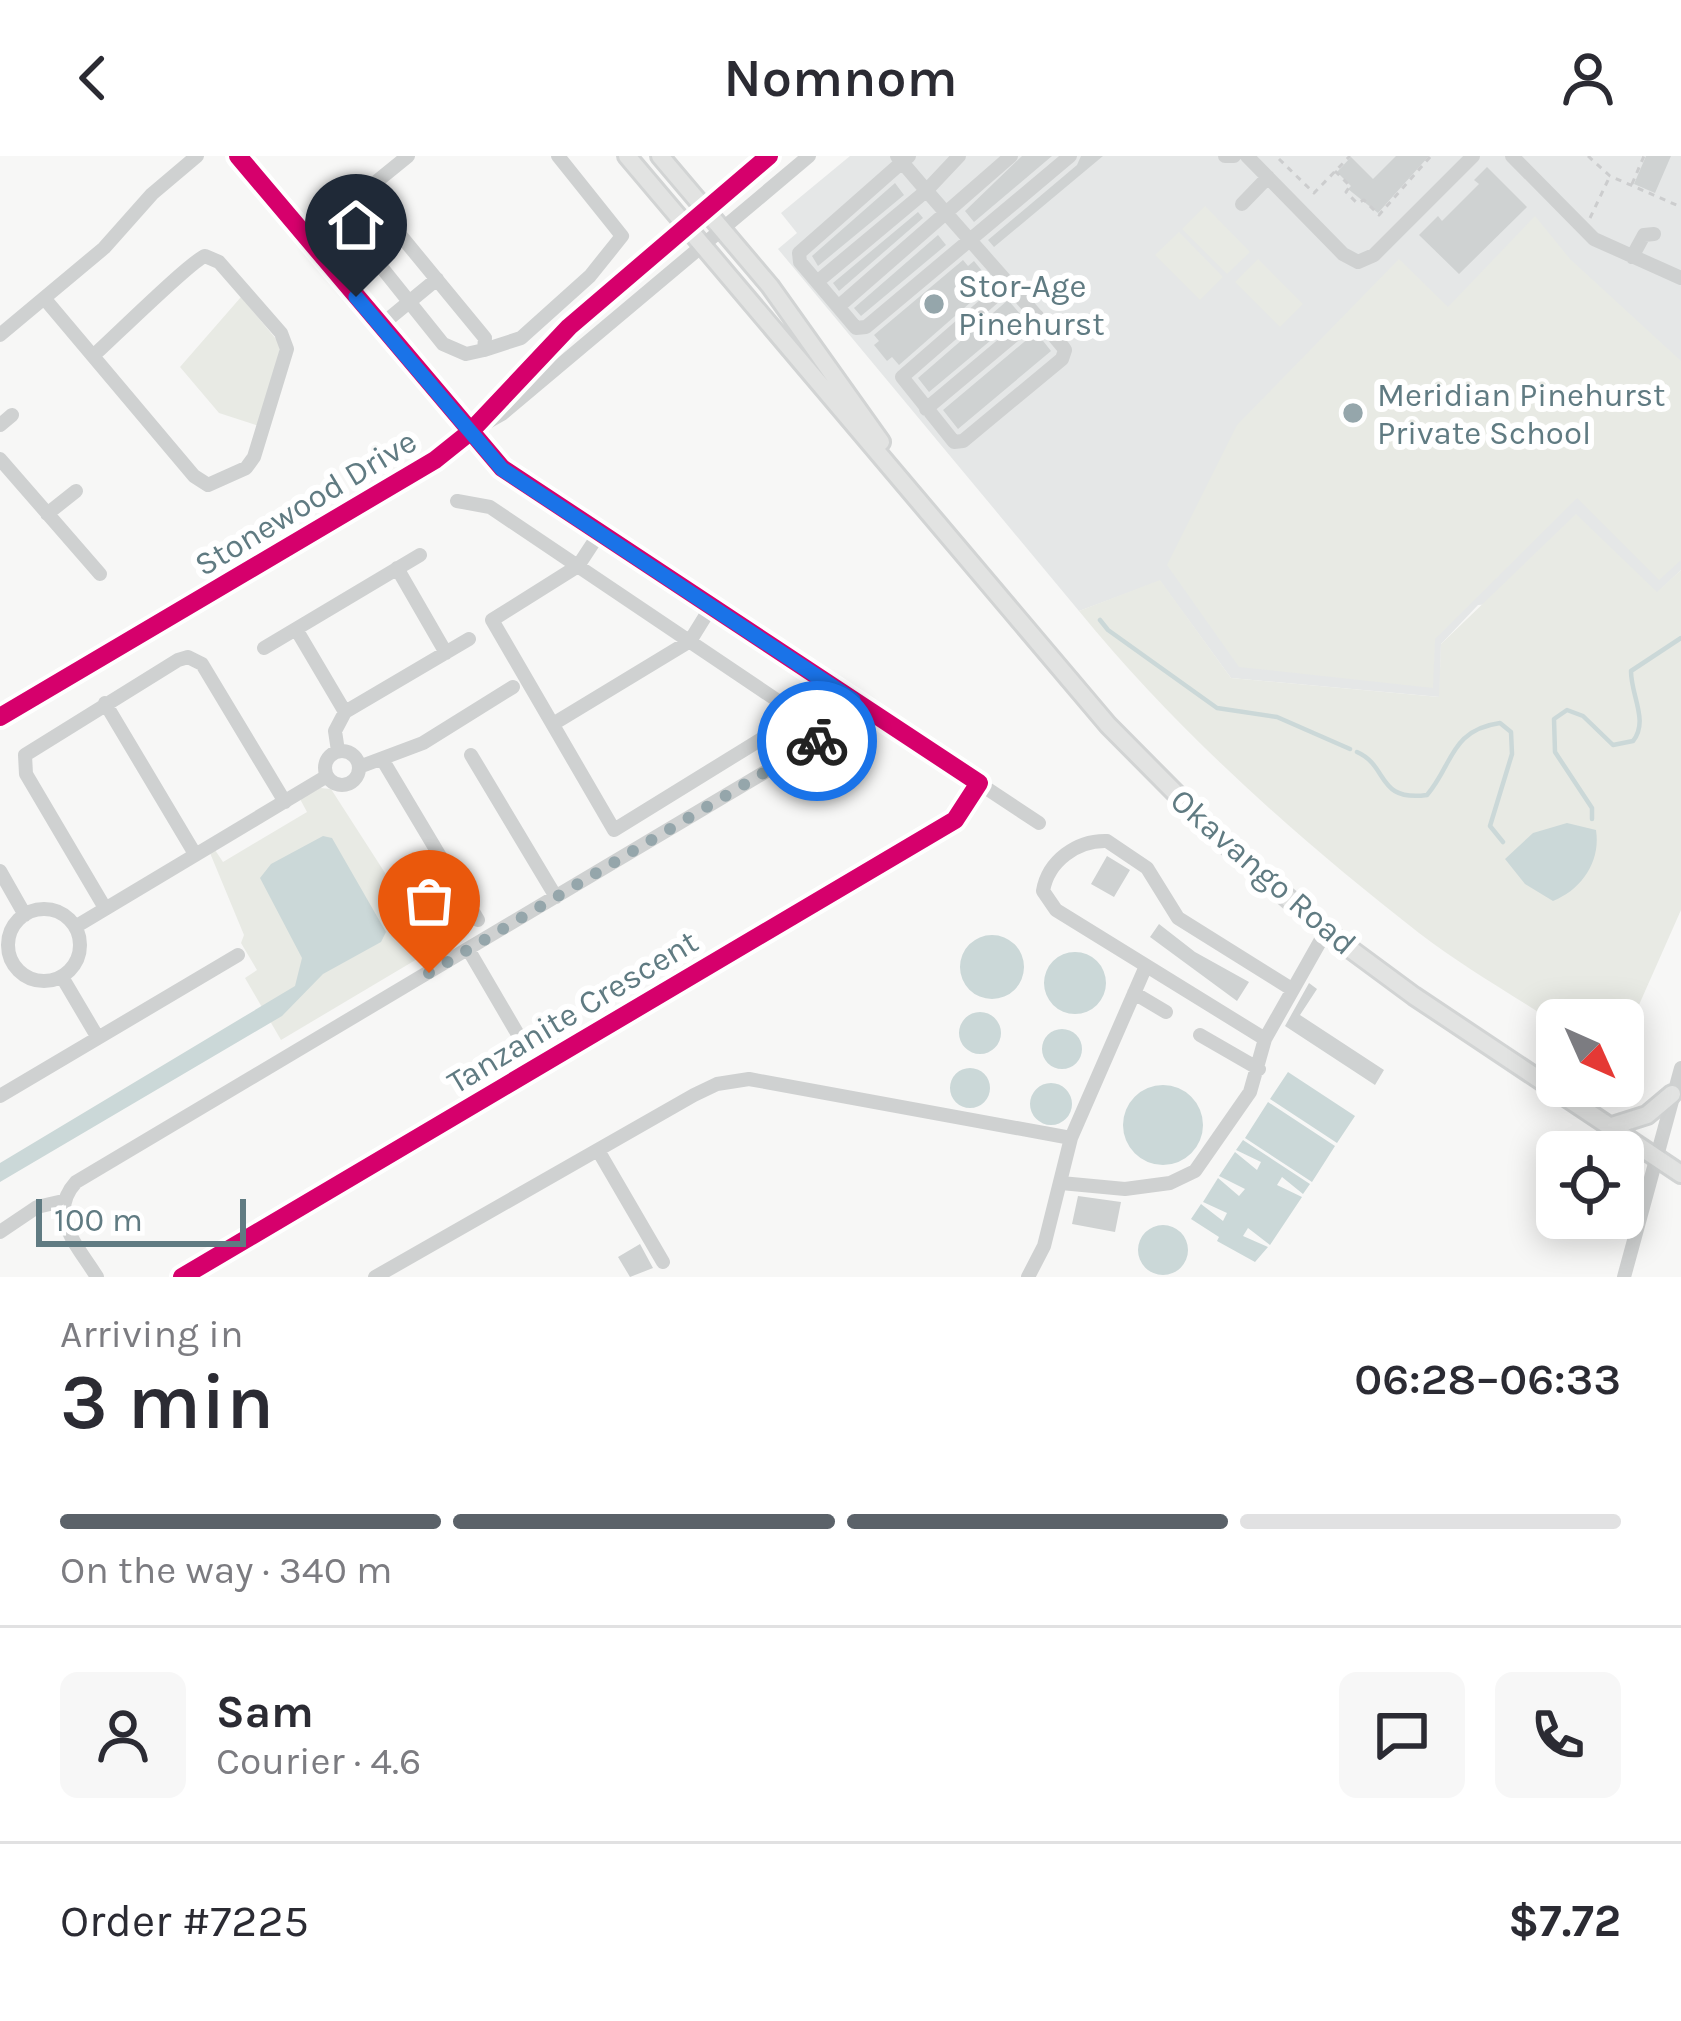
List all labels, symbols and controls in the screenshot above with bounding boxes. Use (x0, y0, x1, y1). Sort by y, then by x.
icon: back (60, 45, 126, 111)
icon: person (1555, 45, 1621, 111)
text: Nomnom (723, 46, 958, 110)
pin (305, 174, 407, 297)
icon: home (323, 192, 389, 258)
place label: Stor-Age Pinehurst (958, 267, 1105, 343)
marker: Stor-Age Pinehurst (921, 291, 947, 317)
place label: Meridian Pinehurst Private School (1377, 376, 1666, 452)
marker: Meridian Pinehurst Private School (1340, 400, 1366, 426)
street label: Stonewood Drive (188, 422, 423, 584)
courier (757, 681, 877, 801)
icon: bike (784, 708, 850, 774)
street label: Okavango Road (1163, 781, 1364, 963)
pin (378, 850, 480, 973)
icon: bag (396, 868, 462, 934)
street label: Tanzanite Crescent (440, 922, 705, 1102)
north arrow (1536, 999, 1644, 1107)
map controls (1536, 999, 1644, 1239)
button: locate (1536, 1131, 1644, 1239)
scale bar (36, 1193, 246, 1246)
text: 100 m (54, 1201, 143, 1239)
text: Arriving in (60, 1311, 243, 1357)
text: 06:28–06:33 (1354, 1353, 1621, 1405)
text: 3 min (60, 1356, 274, 1448)
text: On the way · 340 m (60, 1547, 393, 1593)
button: person (60, 1672, 186, 1798)
button: chat (1339, 1672, 1465, 1798)
button: phone (1495, 1672, 1621, 1798)
text: Sam (216, 1686, 314, 1738)
text: Courier · 4.6 (216, 1738, 421, 1784)
text: Order #7225 (60, 1895, 309, 1947)
text: $7.72 (1508, 1895, 1621, 1947)

